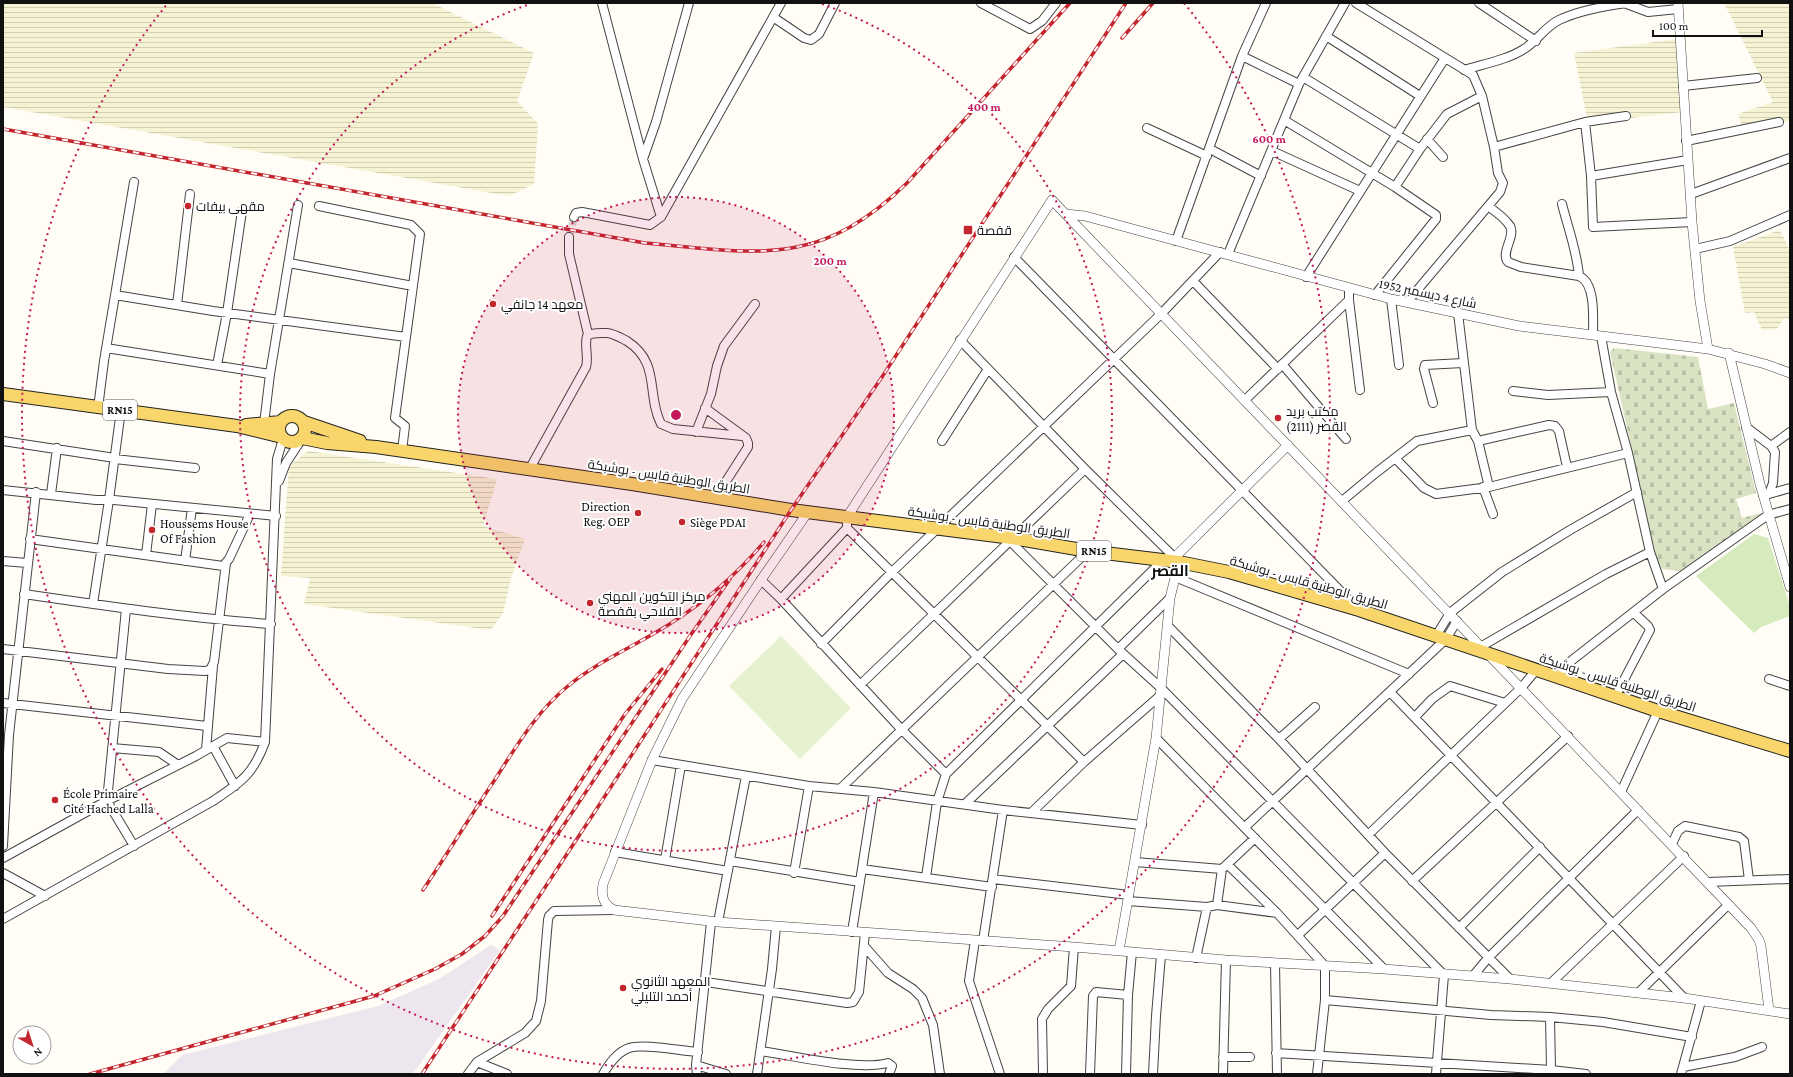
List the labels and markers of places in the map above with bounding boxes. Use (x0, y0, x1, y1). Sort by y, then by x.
place label: مقهى بيفات (196, 199, 265, 214)
marker: مقهى بيفات (183, 201, 193, 211)
place label: قفصة (977, 223, 1012, 238)
marker: قفصة (962, 224, 974, 236)
place label: معهد 14 جانفي (501, 297, 583, 315)
marker: معهد 14 جانفي (488, 299, 498, 309)
place label: مكتب بريد القصر (2111) (1286, 404, 1347, 435)
centre of rings (669, 408, 683, 422)
marker: مكتب بريد القصر (2111) (1273, 413, 1283, 423)
place label: Direction Reg. OEP (581, 499, 630, 529)
marker: Direction Reg. OEP (633, 508, 643, 518)
place label: Siège PDAI (690, 515, 746, 530)
place label: Houssems House Of Fashion (160, 516, 249, 546)
marker: Siège PDAI (677, 517, 687, 527)
marker: Houssems House Of Fashion (147, 525, 157, 535)
place label: مركز التكوين المهني الفلاحي بقفصة (598, 589, 706, 622)
marker: مركز التكوين المهني الفلاحي بقفصة (585, 598, 595, 608)
place label: École Primaire Cité Hached Lalla (63, 786, 154, 816)
marker: École Primaire Cité Hached Lalla (50, 795, 60, 805)
place label: المعهد الثانوي أحمد التليلي (631, 974, 710, 1007)
marker: المعهد الثانوي أحمد التليلي (618, 983, 628, 993)

